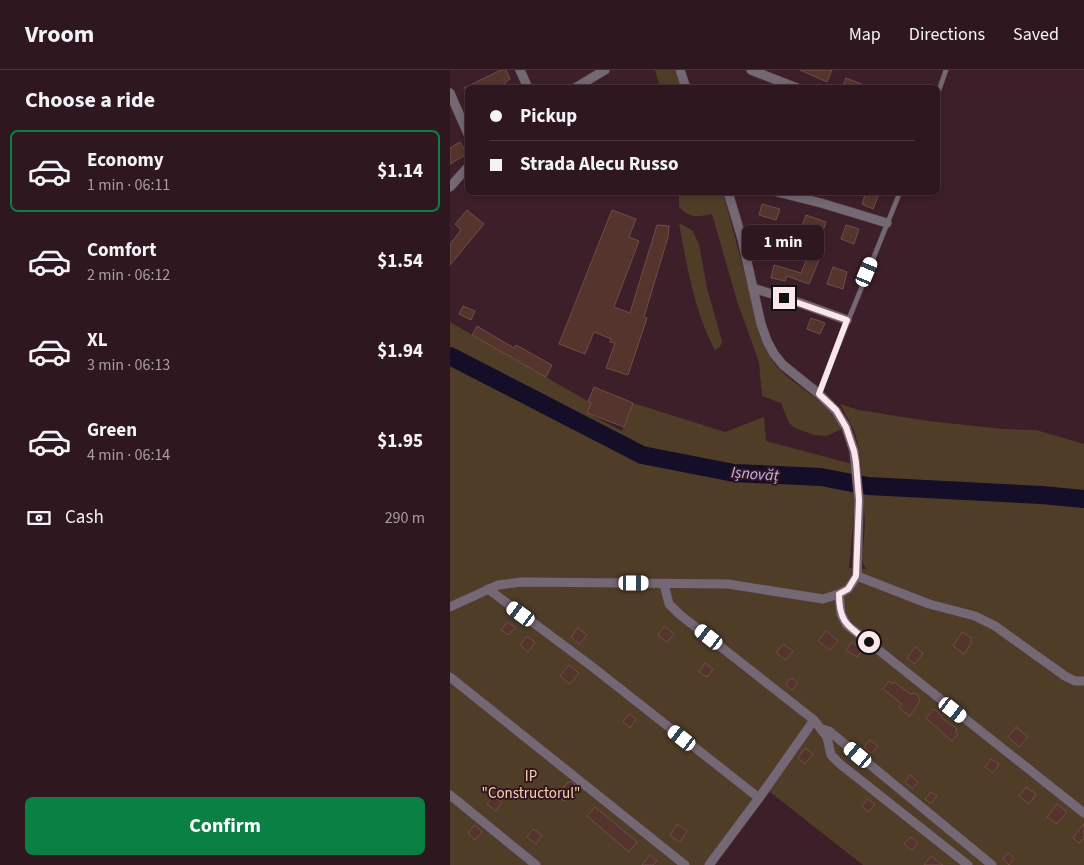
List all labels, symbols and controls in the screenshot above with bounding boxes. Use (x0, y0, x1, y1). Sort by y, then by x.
text: Vroom (25, 17, 94, 52)
text: Map (849, 22, 881, 47)
text: Directions (909, 22, 985, 47)
text: Saved (1013, 22, 1059, 47)
text: Choose a ride (25, 84, 155, 116)
text: Pickup (520, 103, 577, 130)
text: Economy (87, 147, 164, 174)
icon: car (27, 149, 72, 194)
text: Strada Alecu Russo (520, 151, 679, 178)
text: $1.14 (377, 158, 423, 185)
text: 1 min · 06:11 (87, 174, 170, 196)
callout: 1 min (743, 226, 825, 260)
text: 1 min (764, 231, 802, 253)
text: Comfort (87, 237, 157, 264)
icon: car (27, 239, 72, 284)
text: $1.54 (377, 248, 423, 275)
car (854, 255, 879, 289)
text: 2 min · 06:12 (87, 264, 170, 286)
route end (773, 287, 795, 309)
text: XL (87, 327, 108, 354)
icon: car (27, 329, 72, 374)
text: $1.94 (377, 338, 423, 365)
text: 3 min · 06:13 (87, 354, 170, 376)
text: Green (87, 417, 137, 444)
icon: car (27, 419, 72, 464)
text: $1.95 (377, 428, 423, 455)
text: 4 min · 06:14 (87, 444, 170, 466)
water label: Ișnovăț (730, 461, 780, 487)
icon: cash (25, 504, 53, 532)
text: Cash (65, 504, 104, 531)
text: 290 m (385, 507, 425, 529)
car (619, 576, 649, 591)
car (504, 599, 537, 629)
car (692, 622, 725, 652)
route start (858, 631, 880, 653)
car (936, 695, 969, 725)
car (665, 723, 698, 753)
car (841, 740, 874, 770)
park label: IP "Constructorul" (482, 766, 580, 804)
button: Confirm (25, 797, 425, 855)

